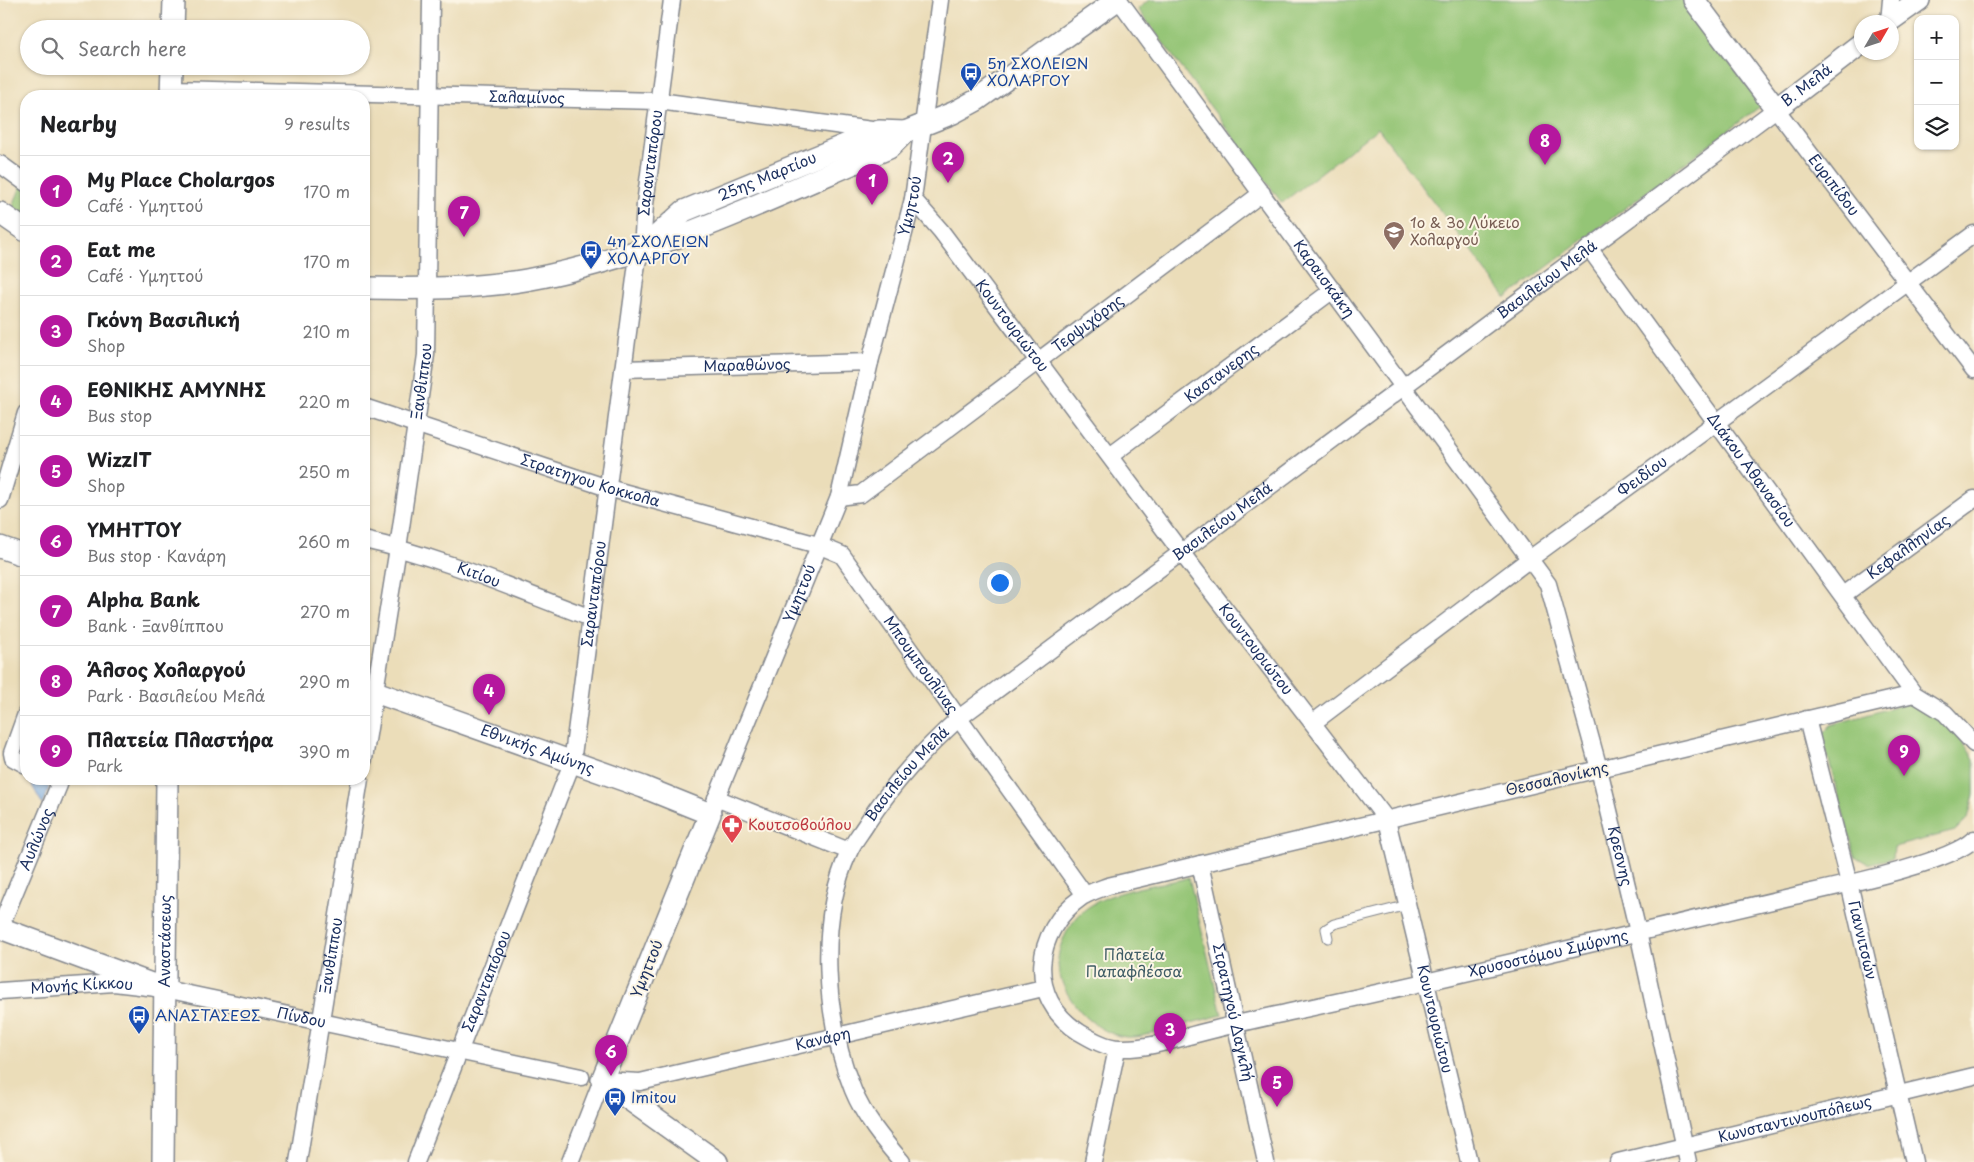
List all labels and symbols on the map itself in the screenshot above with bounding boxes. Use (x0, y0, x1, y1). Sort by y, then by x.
north arrow (1854, 15, 1899, 60)
place label: 5η ΣΧΟΛΕΙΩΝ ΧΟΛΑΡΓΟΥ (987, 51, 1088, 91)
street label: Β. Μελά (1775, 57, 1836, 111)
bus stop icon: 5η ΣΧΟΛΕΙΩΝ ΧΟΛΑΡΓΟΥ (959, 61, 983, 92)
street label: Σαλαμίνος (489, 84, 565, 109)
street label: Σαρανταπόρου (631, 108, 667, 217)
pin: 8 (1529, 124, 1561, 165)
pin: 2 (932, 142, 964, 183)
street label: 25ης Μαρτίου (714, 145, 820, 206)
street label: Ευριπίδου (1804, 148, 1866, 220)
pin: 1 (856, 164, 888, 205)
street label: Υμηττού (891, 174, 926, 238)
pin: 7 (448, 196, 480, 237)
place label: 1ο & 3ο Λύκειο Χολαργού (1410, 210, 1520, 250)
school or university icon: 1ο & 3ο Λύκειο Χολαργού (1382, 220, 1406, 251)
place label: 4η ΣΧΟΛΕΙΩΝ ΧΟΛΑΡΓΟΥ (607, 229, 709, 269)
street label: Βασιλείου Μελά (1491, 233, 1601, 323)
street label: Καραισκάκη (1289, 234, 1361, 322)
bus stop icon: 4η ΣΧΟΛΕΙΩΝ ΧΟΛΑΡΓΟΥ (579, 239, 603, 270)
street label: Κουντουριώτου (971, 274, 1055, 376)
street label: Τερψιχόρης (1046, 288, 1128, 357)
street label: Καστανερης (1179, 336, 1263, 407)
street label: Ξανθίππου (404, 343, 436, 421)
street label: Μαραθώνος (703, 351, 791, 377)
street label: Διάκου Αθανασίου (1702, 407, 1802, 532)
street label: Στρατηγου Κοκκολα (518, 447, 663, 512)
street label: Φειδίου (1612, 449, 1671, 501)
street label: Βασιλείου Μελά (1167, 475, 1276, 565)
street label: Κεφαλληνίας (1861, 508, 1954, 584)
street label: Σαρανταπόρου (574, 539, 611, 648)
street label: Κιτίου (454, 555, 504, 592)
street label: Υμηττού (776, 560, 820, 626)
your location (987, 570, 1013, 596)
street label: Κουντουριώτου (1214, 597, 1300, 699)
street label: Μπουμπουλίνας (879, 610, 965, 718)
pin: 4 (473, 674, 505, 715)
street label: Εθνικής Αμύνης (478, 717, 598, 779)
street label: Βασιλείου Μελά (858, 720, 954, 826)
pin: 9 (1888, 735, 1920, 776)
street label: Θεσσαλονίκης (1503, 754, 1611, 801)
street label: Αυλώνος (12, 804, 58, 873)
place label: Κουτσοβούλου (748, 812, 852, 835)
pharmacy icon: Κουτσοβούλου (720, 813, 744, 844)
street label: Κρεσνης (1603, 823, 1640, 888)
street label: Αναστάσεως (152, 894, 176, 987)
street label: Γιαννιτσών (1843, 898, 1884, 982)
street label: Ξανθίππου (312, 916, 347, 995)
street label: Χρυσοστόμου Σμύρνης (1466, 922, 1630, 982)
street label: Σαρανταπόρου (455, 927, 515, 1035)
street label: Υμηττού (624, 936, 668, 1001)
street label: Στρατηγού Δαγκλή (1208, 941, 1261, 1083)
park label: Πλατεία Παπαφλέσσα (1086, 942, 1183, 982)
street label: Κουντουριώτου (1412, 962, 1460, 1075)
street label: Μονής Κίκκου (30, 970, 135, 999)
street label: Πίνδου (275, 1000, 328, 1033)
place label: ΑΝΑΣΤΑΣΕΩΣ (155, 1003, 260, 1026)
bus stop icon: ΑΝΑΣΤΑΣΕΩΣ (127, 1004, 151, 1035)
pin: 3 (1154, 1013, 1186, 1054)
street label: Κανάρη (793, 1020, 853, 1055)
pin: 6 (595, 1035, 627, 1076)
pin: 5 (1261, 1066, 1293, 1107)
place label: Imitou (631, 1085, 677, 1108)
bus stop icon: Imitou (603, 1086, 627, 1117)
street label: Κωνσταντινουπόλεως (1716, 1088, 1874, 1147)

